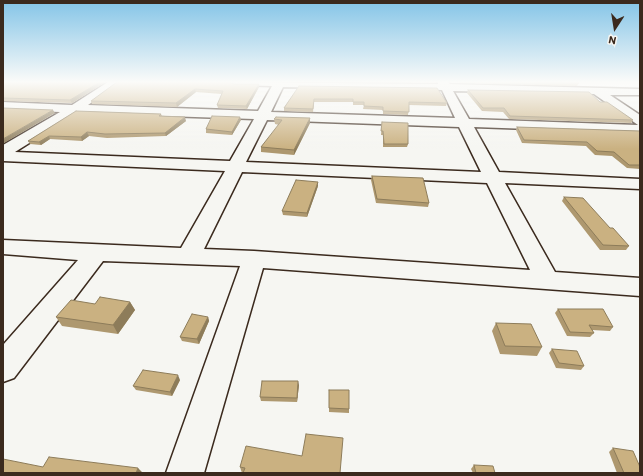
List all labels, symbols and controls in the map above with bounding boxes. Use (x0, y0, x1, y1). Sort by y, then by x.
north arrow (595, 8, 635, 48)
text: N (607, 33, 617, 47)

